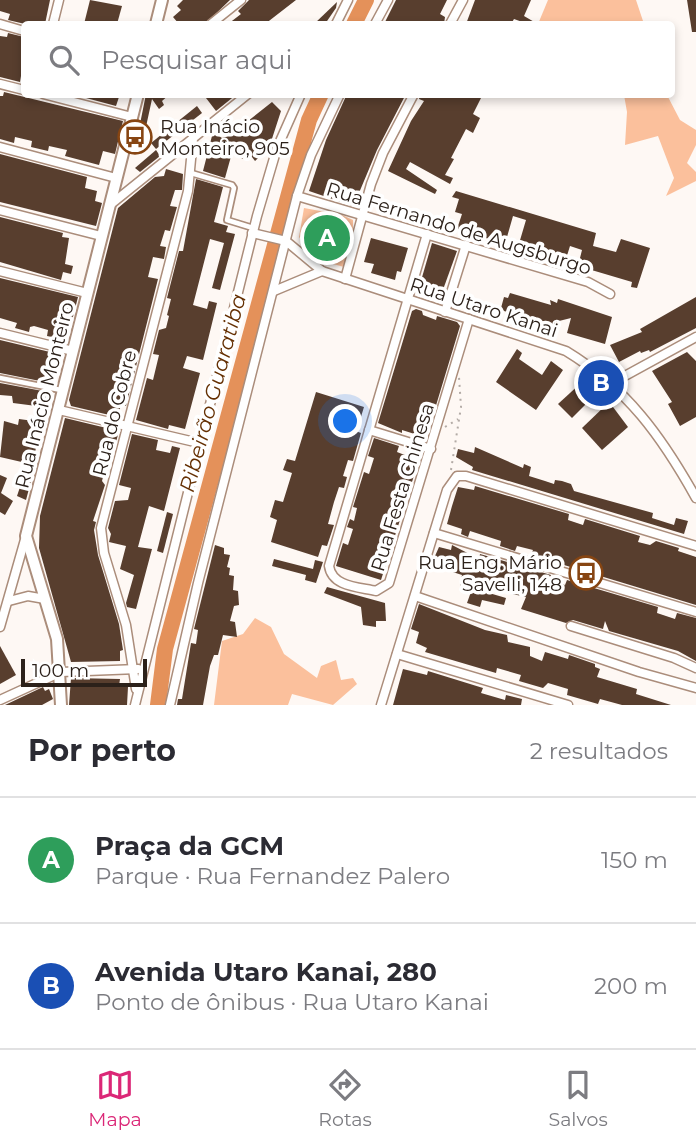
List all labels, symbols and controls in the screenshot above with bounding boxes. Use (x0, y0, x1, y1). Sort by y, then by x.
search box (21, 21, 675, 98)
icon: search (45, 41, 83, 79)
text: Pesquisar aqui (101, 44, 293, 76)
place label: Rua Inácio Monteiro, 905 (160, 115, 290, 160)
bus stop icon: Rua Inácio Monteiro, 905 (116, 118, 154, 156)
street label: Rua Fernando de Augsburgo (324, 177, 594, 279)
pin: A (304, 212, 350, 264)
street label: Rua Utaro Kanai (407, 273, 561, 342)
water label: Ribeirão Guaratiba (174, 291, 251, 495)
street label: Rua Inácio Monteiro (10, 300, 79, 491)
street label: Rua do Cobre (88, 348, 141, 479)
pin: B (578, 357, 624, 409)
street label: Rua Festa Chinesa (366, 400, 439, 574)
your location (328, 404, 362, 438)
place label: Rua Eng. Mário Savelli, 148 (418, 551, 562, 596)
bus stop icon: Rua Eng. Mário Savelli, 148 (567, 554, 605, 592)
scale bar (21, 656, 147, 688)
text: 100 m (32, 659, 89, 682)
text: Por perto (28, 732, 176, 769)
text: 2 resultados (530, 737, 668, 765)
text: Praça da GCM (95, 830, 284, 862)
text: A (42, 846, 60, 874)
text: 150 m (601, 846, 668, 874)
text: Parque · Rua Fernandez Palero (95, 862, 450, 890)
text: Avenida Utaro Kanai, 280 (95, 956, 437, 988)
text: B (42, 972, 60, 1000)
text: 200 m (594, 972, 668, 1000)
text: Ponto de ônibus · Rua Utaro Kanai (95, 988, 489, 1016)
tab: Mapa (88, 1066, 142, 1131)
tab: Rotas (318, 1066, 372, 1131)
tab: Salvos (548, 1066, 608, 1131)

